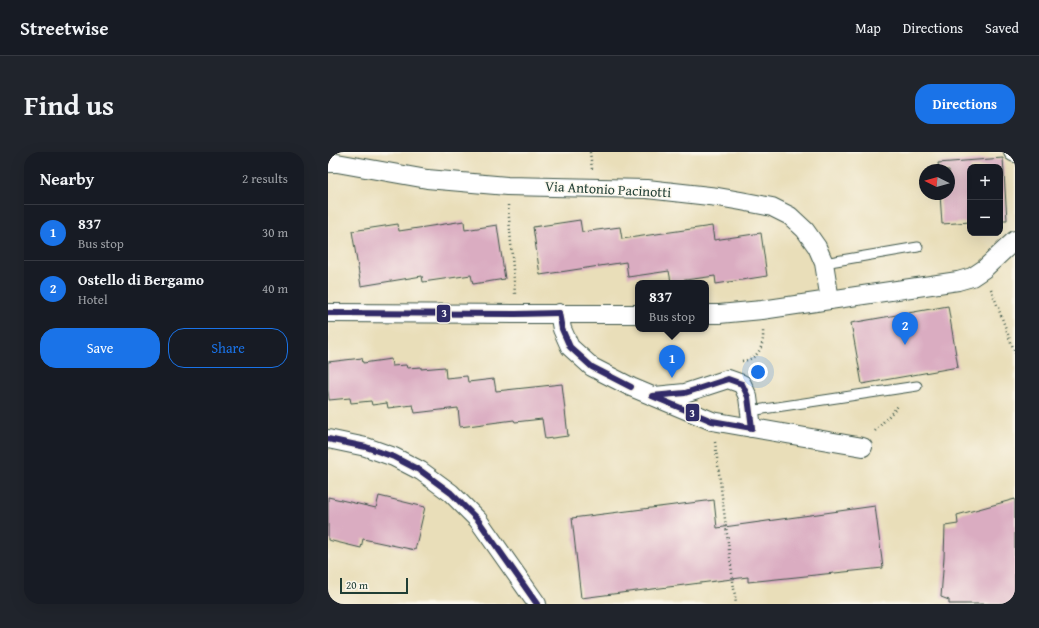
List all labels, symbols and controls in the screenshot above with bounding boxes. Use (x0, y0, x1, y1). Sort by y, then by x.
text: Streetwise (20, 14, 109, 42)
text: Map (855, 18, 881, 38)
text: Directions (903, 18, 963, 38)
text: Saved (985, 18, 1019, 38)
text: Find us (24, 84, 114, 125)
button: Directions (915, 84, 1015, 124)
north arrow (919, 164, 955, 200)
map controls (967, 164, 1003, 236)
button: + (967, 164, 1003, 200)
text: Nearby (40, 166, 94, 191)
text: 2 results (242, 169, 288, 188)
street label: Via Antonio Pacinotti (544, 176, 672, 202)
button: − (967, 200, 1003, 236)
text: 837 (78, 213, 101, 234)
text: 1 (50, 223, 56, 242)
text: 30 m (262, 223, 288, 242)
text: Bus stop (78, 234, 124, 253)
text: Ostello di Bergamo (78, 269, 204, 290)
text: 2 (50, 279, 56, 298)
text: 40 m (262, 279, 288, 298)
popup (635, 280, 709, 332)
text: 837 (649, 286, 672, 307)
text: Hotel (78, 290, 108, 309)
line badge: 3 (436, 304, 451, 323)
text: 3 (441, 305, 447, 321)
text: Bus stop (649, 307, 695, 326)
pin: 2 (892, 312, 918, 345)
button: Save (40, 328, 160, 368)
button: Share (168, 328, 288, 368)
pin: 1 (659, 345, 685, 378)
your location (748, 362, 768, 382)
line badge: 3 (685, 403, 700, 422)
text: 3 (689, 405, 695, 421)
scale bar (340, 576, 408, 595)
text: 20 m (346, 577, 368, 593)

